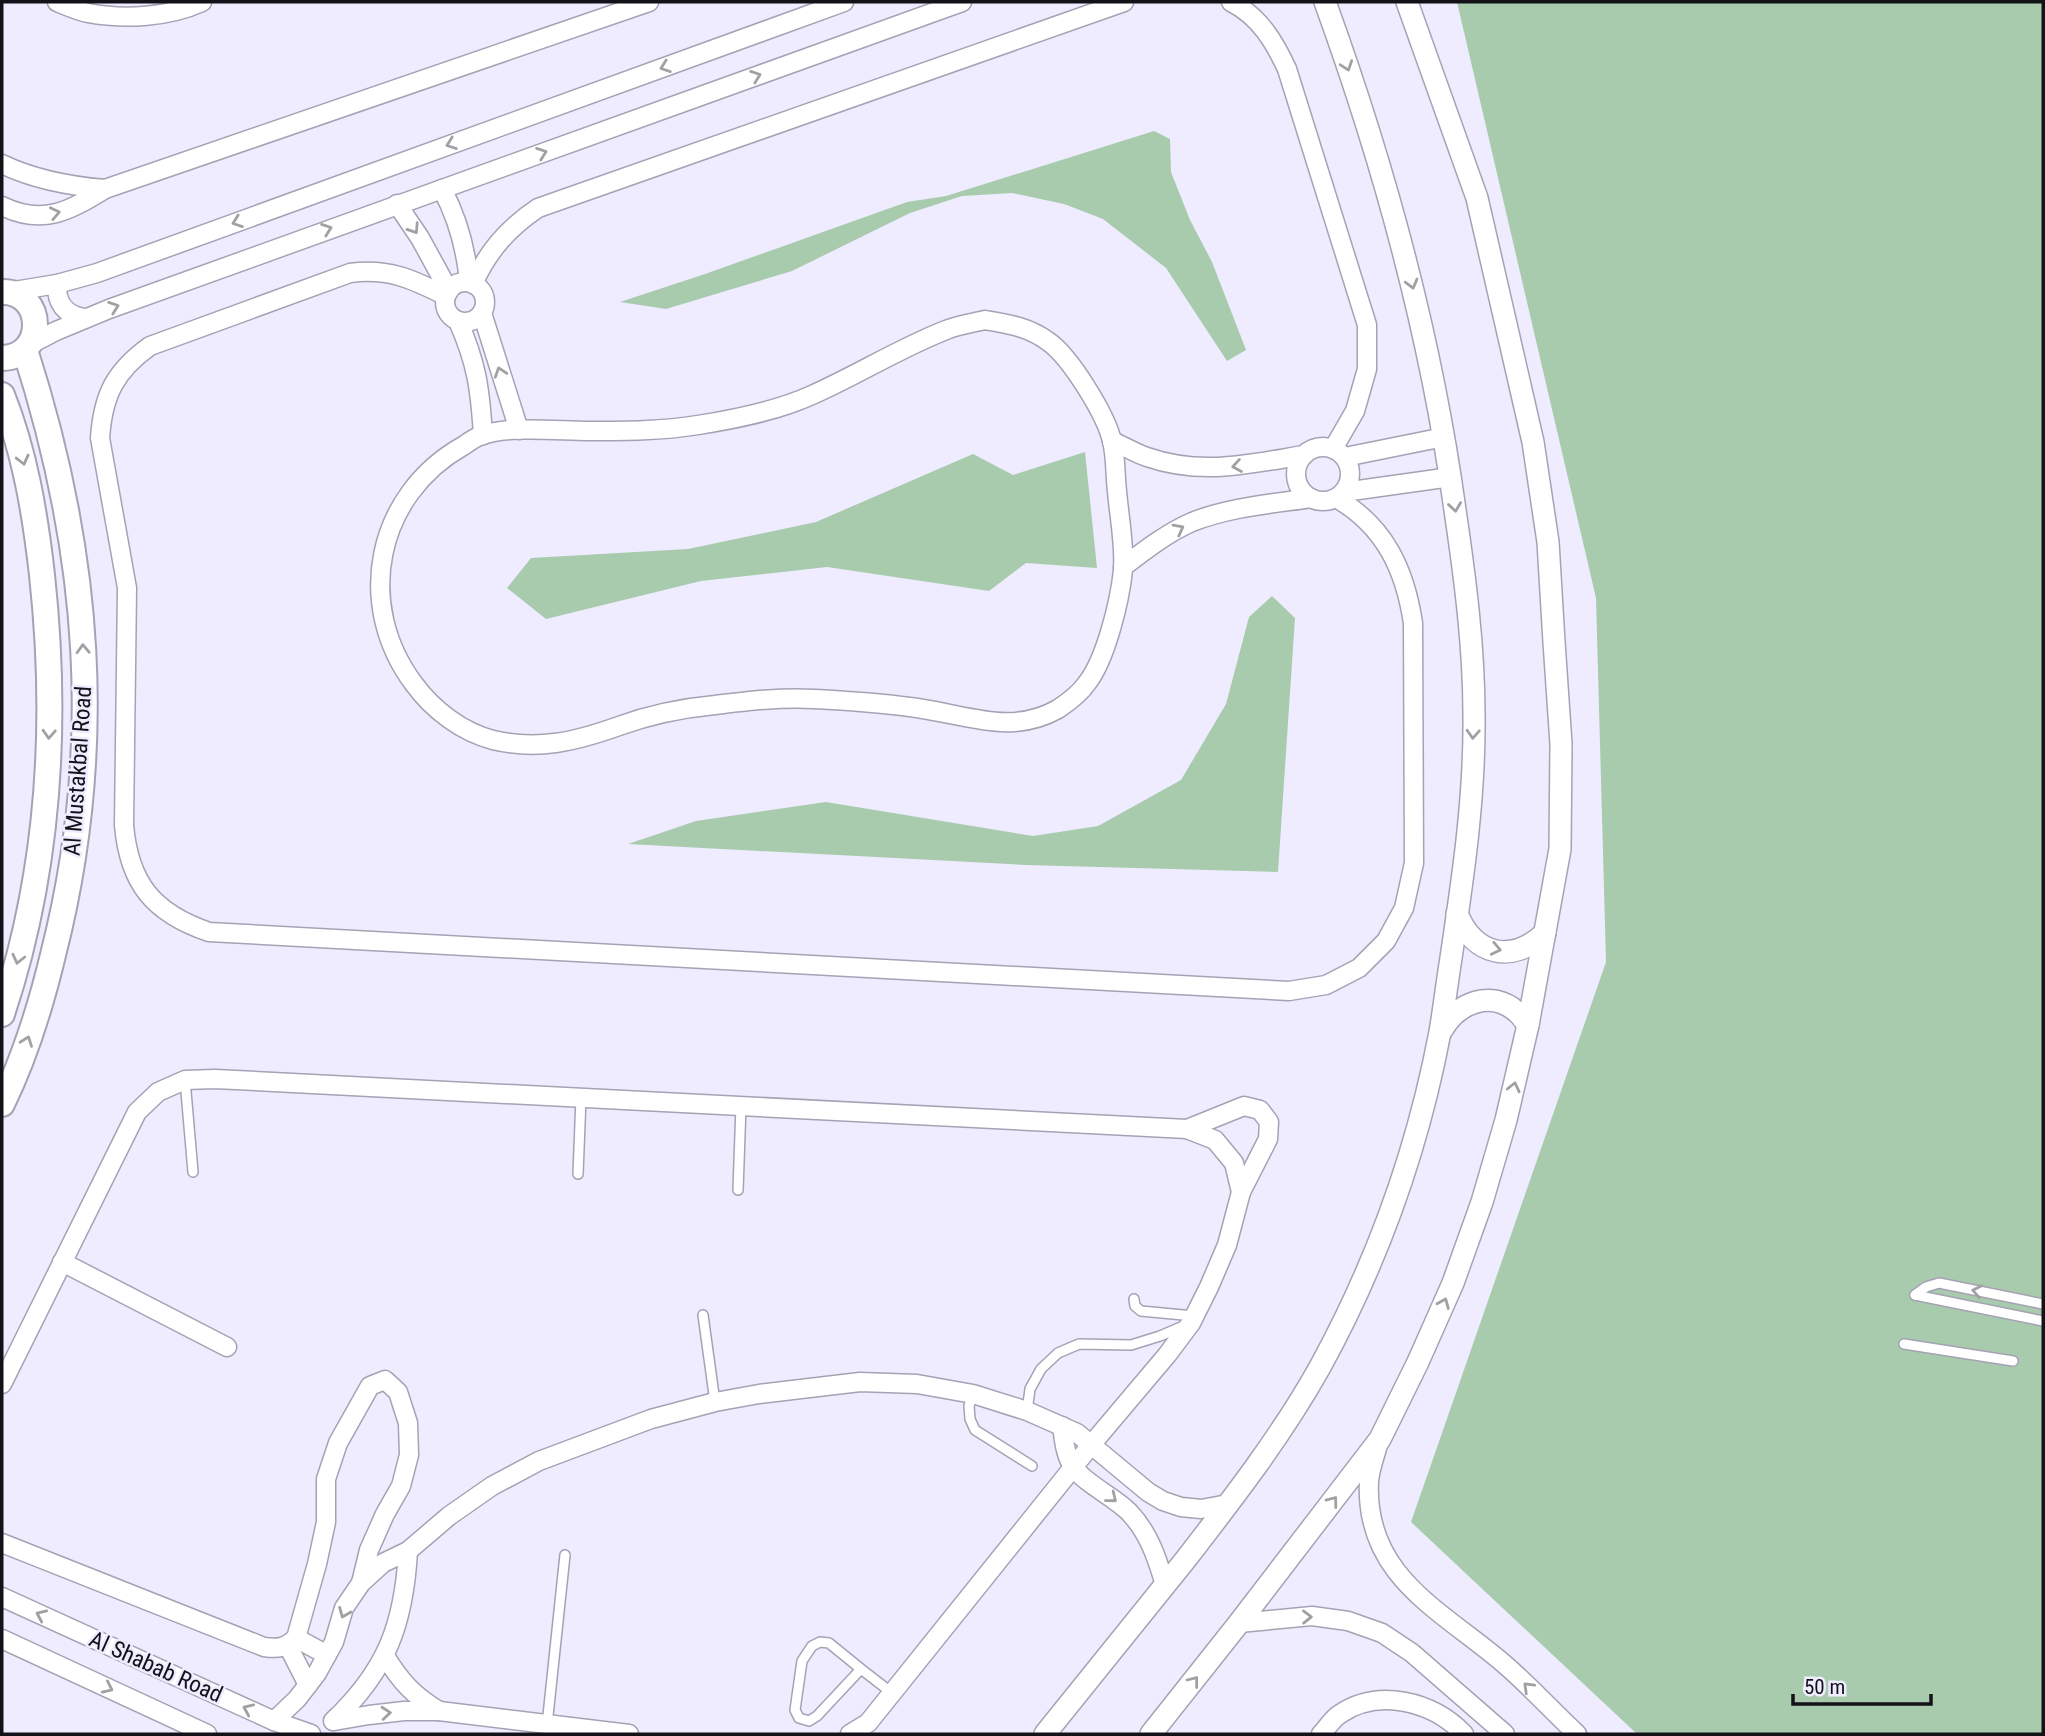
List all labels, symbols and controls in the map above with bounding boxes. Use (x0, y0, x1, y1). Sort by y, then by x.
one-way arrow (659, 59, 671, 73)
one-way arrow (1338, 60, 1353, 72)
one-way arrow (749, 70, 761, 84)
one-way arrow (446, 136, 458, 150)
one-way arrow (535, 147, 547, 161)
one-way arrow (49, 206, 61, 221)
one-way arrow (232, 214, 244, 228)
one-way arrow (406, 221, 418, 234)
one-way arrow (321, 223, 333, 237)
one-way arrow (1404, 278, 1418, 290)
one-way arrow (107, 301, 119, 315)
one-way arrow (494, 366, 509, 378)
one-way arrow (14, 454, 29, 466)
one-way arrow (1231, 458, 1242, 473)
one-way arrow (1447, 502, 1462, 513)
one-way arrow (1172, 524, 1185, 537)
one-way arrow (76, 643, 91, 654)
street label: Al Mustakbal Road (59, 685, 97, 857)
one-way arrow (42, 729, 57, 740)
one-way arrow (1466, 729, 1481, 740)
one-way arrow (1489, 941, 1501, 956)
one-way arrow (11, 953, 26, 965)
one-way arrow (19, 1036, 33, 1048)
one-way arrow (1505, 1081, 1520, 1093)
one-way arrow (1971, 1284, 1983, 1299)
one-way arrow (1436, 1298, 1450, 1311)
one-way arrow (1104, 1490, 1117, 1502)
one-way arrow (1324, 1496, 1337, 1508)
one-way arrow (338, 1606, 352, 1619)
one-way arrow (35, 1609, 48, 1623)
one-way arrow (1302, 1610, 1313, 1625)
street label: Al Shabab Road (85, 1626, 227, 1708)
scale bar (1793, 1662, 1931, 1706)
text: 50 m (1804, 1675, 1845, 1699)
one-way arrow (1186, 1676, 1198, 1689)
one-way arrow (101, 1680, 113, 1694)
one-way arrow (1523, 1682, 1536, 1695)
one-way arrow (242, 1703, 255, 1717)
one-way arrow (381, 1706, 392, 1721)

